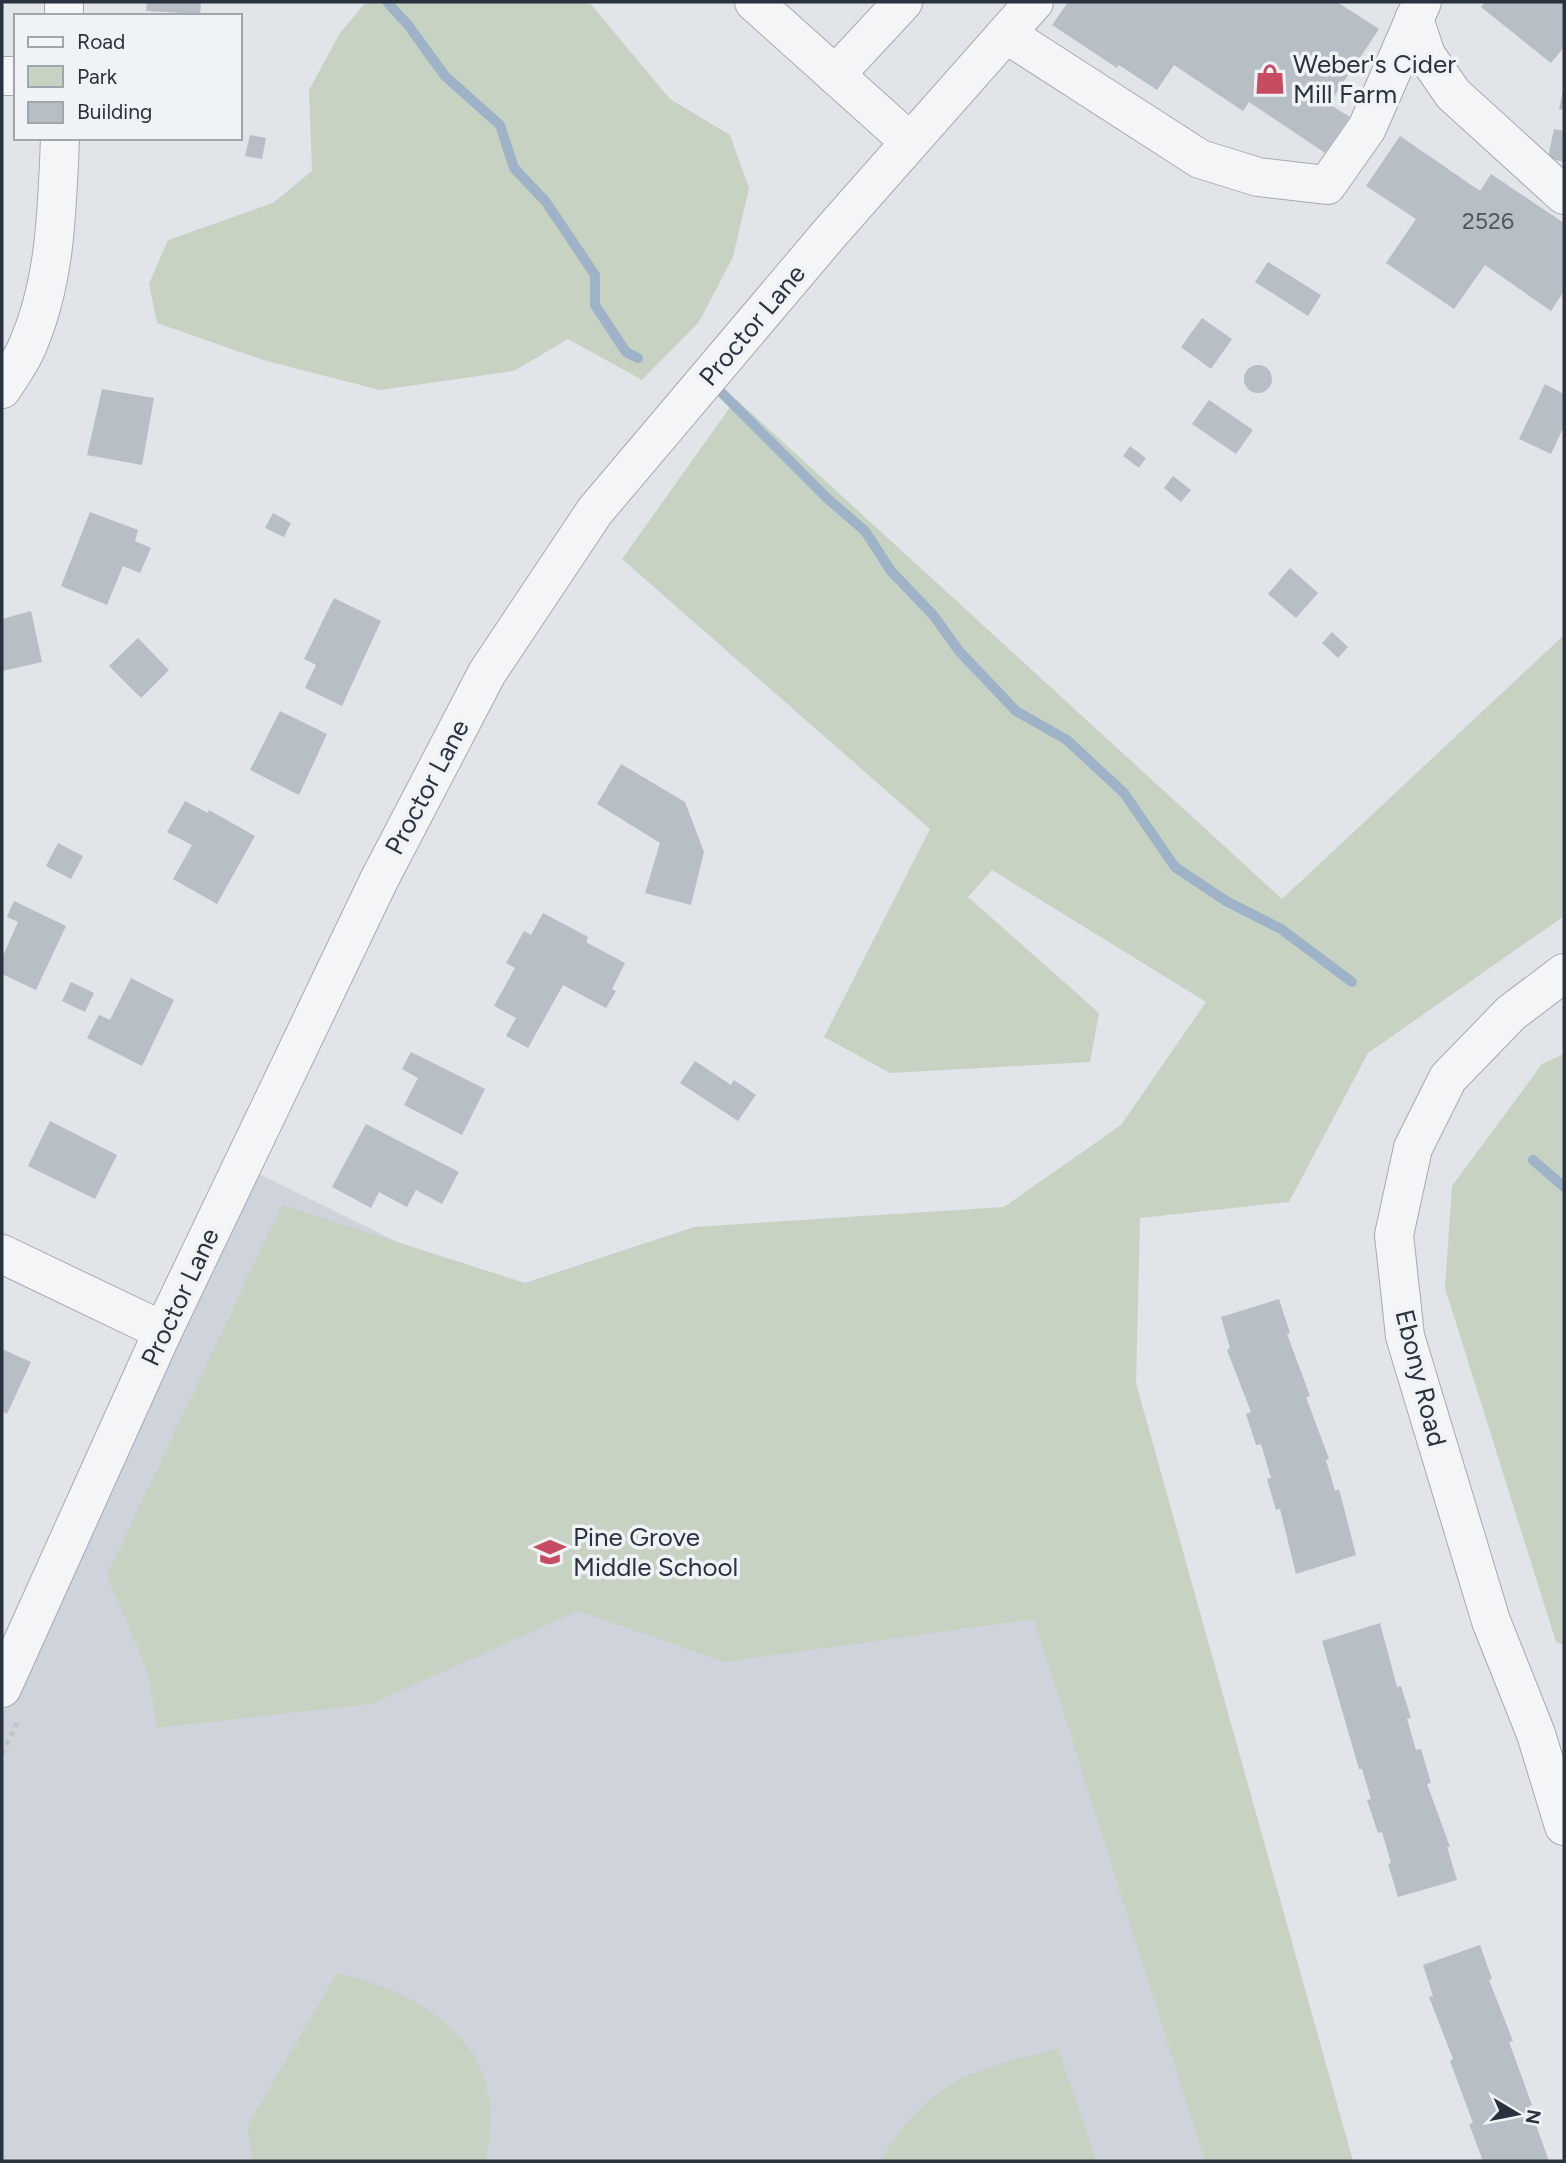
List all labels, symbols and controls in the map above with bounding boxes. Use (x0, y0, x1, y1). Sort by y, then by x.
legend (14, 14, 242, 140)
text: Road (77, 29, 125, 54)
place label: Weber's Cider Mill Farm (1293, 48, 1456, 110)
shop icon: Weber's Cider Mill Farm (1253, 62, 1287, 96)
text: Park (77, 64, 118, 89)
text: Building (77, 99, 152, 124)
house number: 2526 (1462, 207, 1514, 235)
street label: Proctor Lane (692, 258, 812, 392)
street label: Proctor Lane (378, 714, 476, 860)
street label: Proctor Lane (134, 1223, 226, 1371)
street label: Ebony Road (1389, 1306, 1453, 1450)
place label: Pine Grove Middle School (573, 1521, 738, 1583)
school or university icon: Pine Grove Middle School (533, 1535, 567, 1569)
north arrow (1482, 2079, 1552, 2149)
text: N (1521, 2108, 1546, 2126)

